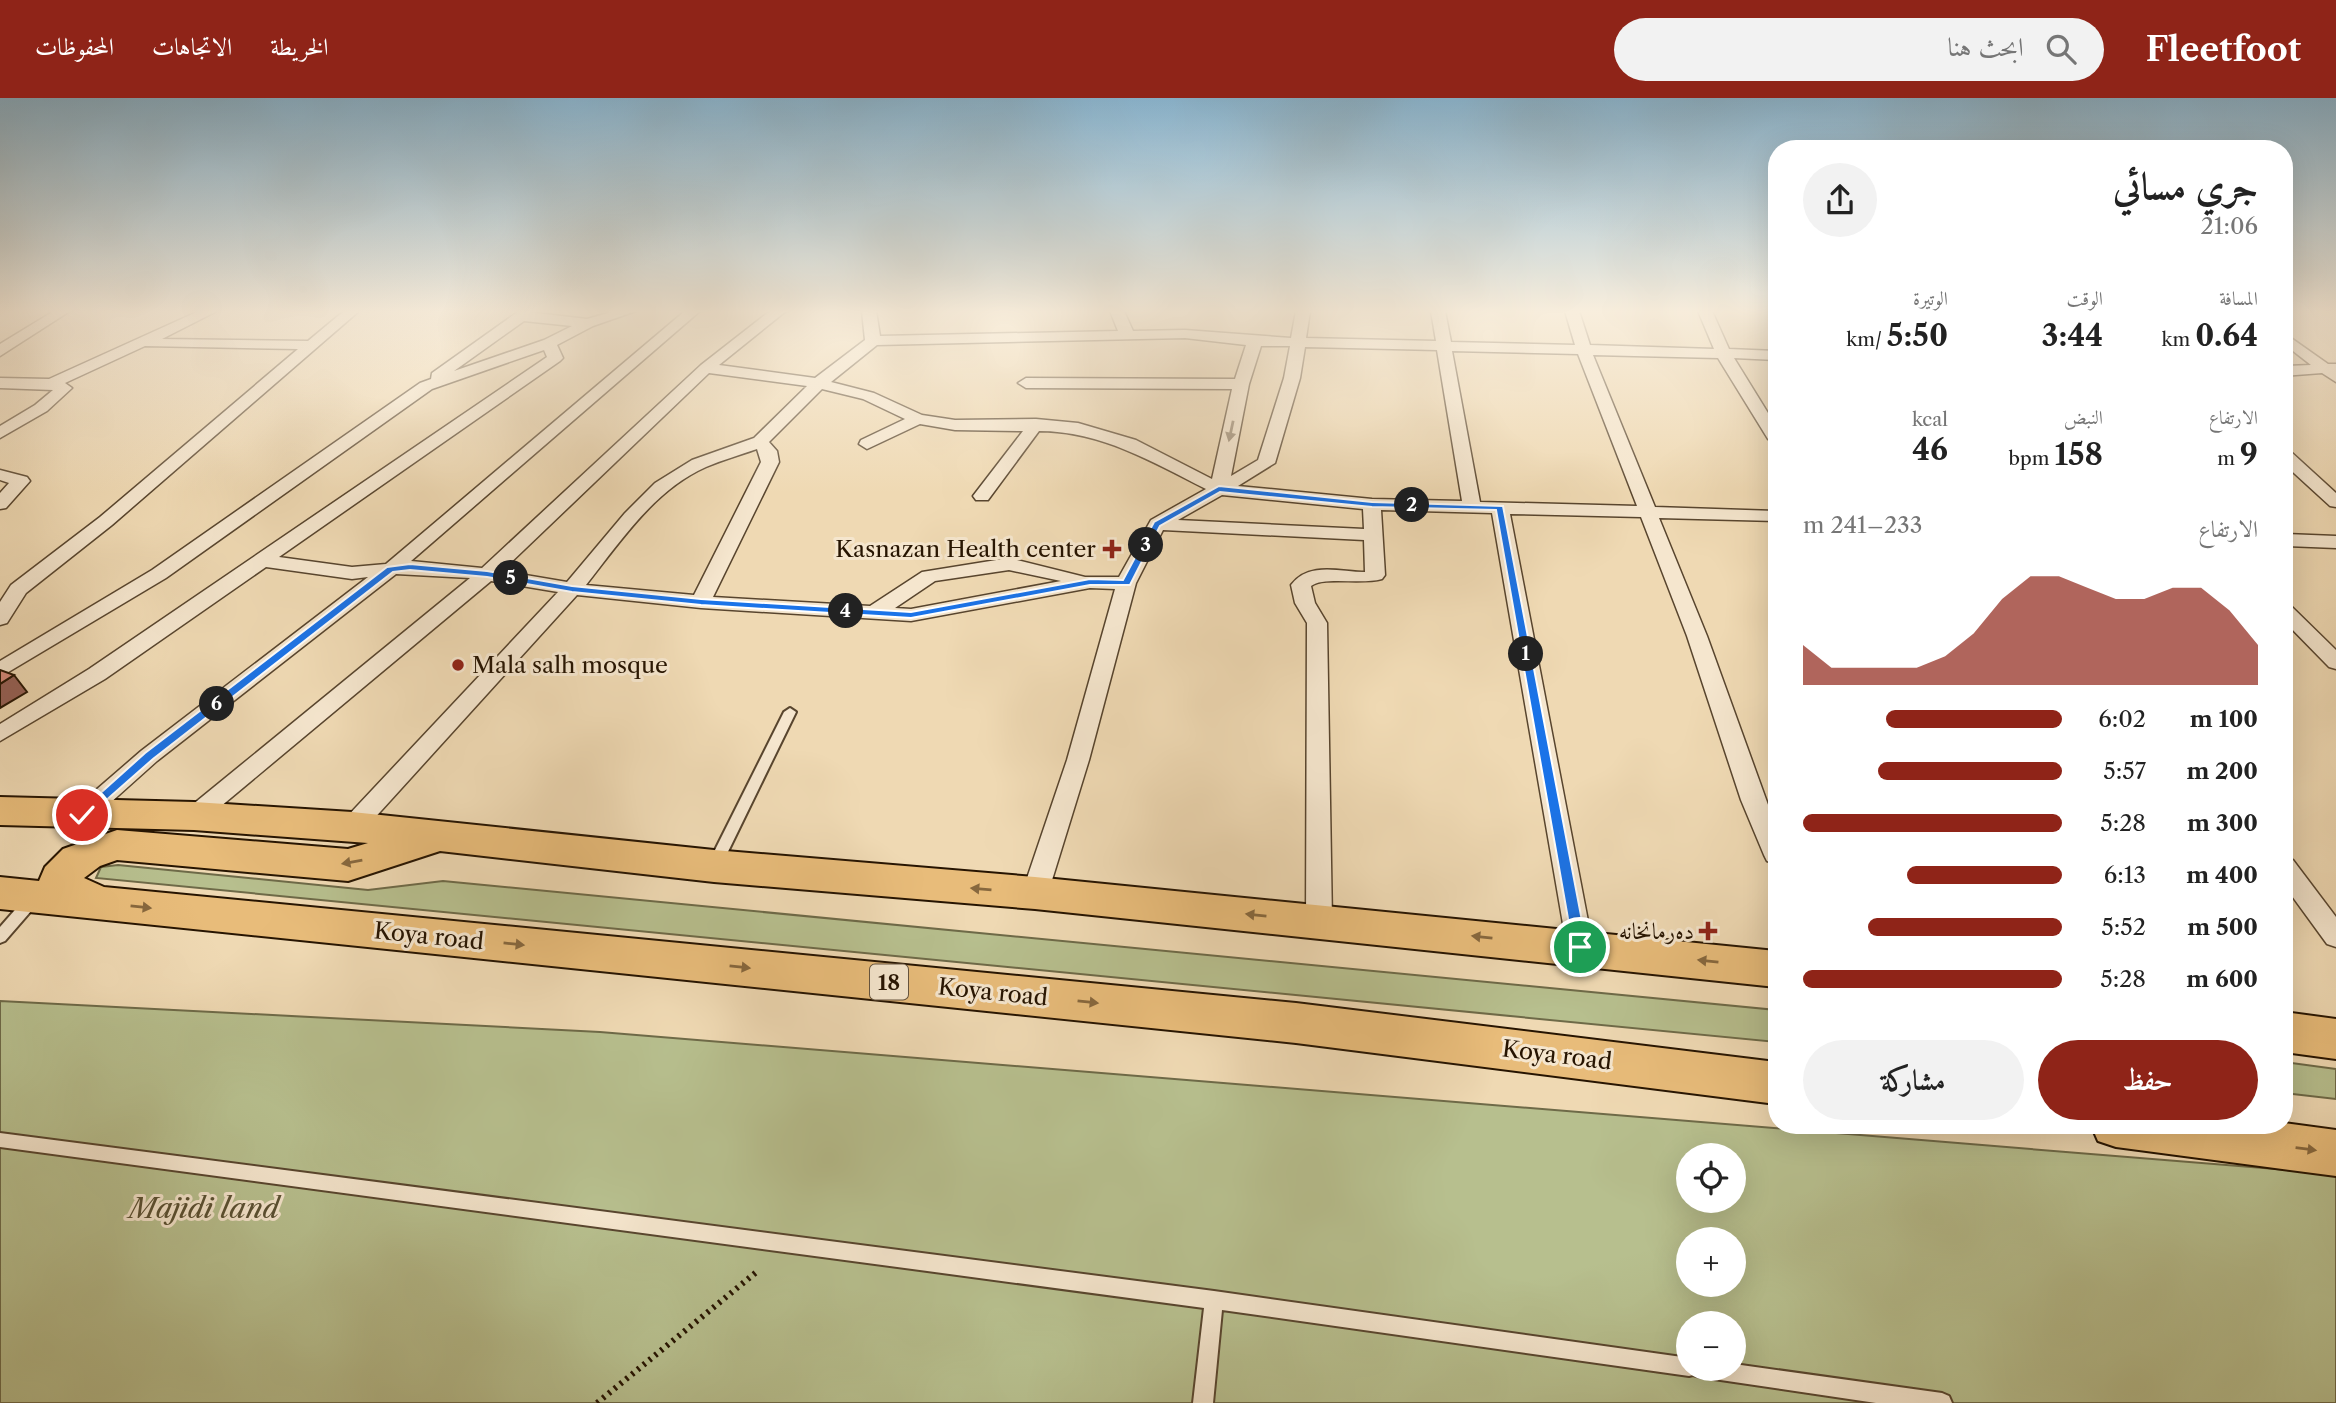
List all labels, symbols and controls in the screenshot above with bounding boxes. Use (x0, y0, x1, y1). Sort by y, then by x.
search box (1614, 18, 2104, 81)
text: Fleetfoot (2146, 29, 2301, 70)
icon: search (2042, 30, 2080, 68)
text: ابحث هنا (1947, 31, 2024, 63)
text: المحفوظات (35, 32, 114, 61)
text: الاتجاهات (152, 32, 232, 61)
text: الخريطة (270, 32, 329, 61)
text: جري مسائي (2113, 162, 2258, 209)
button: share (1803, 163, 1877, 237)
text: 21:06 (2201, 212, 2258, 240)
text: الوتيرة (1913, 287, 1948, 310)
text: الوقت (2067, 287, 2103, 310)
text: المسافة (2219, 287, 2258, 310)
text: 5:50 (1887, 317, 1948, 354)
text: 3:44 (2042, 317, 2103, 354)
text: 0.64 (2195, 317, 2258, 354)
text: /km (1846, 328, 1887, 351)
text: km (2161, 328, 2195, 351)
text: النبض (2064, 406, 2103, 429)
text: الارتفاع (2209, 406, 2258, 429)
text: kcal (1912, 408, 1948, 431)
one-way arrow (1225, 420, 1236, 442)
text: 46 (1912, 431, 1948, 468)
text: 158 (2054, 436, 2103, 473)
text: 9 (2240, 436, 2258, 473)
text: bpm (2009, 447, 2054, 470)
text: m (2217, 447, 2240, 470)
pin: 2 (1394, 488, 1430, 522)
text: 2 (1406, 493, 1417, 516)
text: 233–241 m (1803, 511, 1922, 539)
text: الارتفاع (2198, 515, 2258, 543)
pin: 3 (1128, 528, 1164, 562)
text: 3 (1140, 533, 1151, 556)
place label: Kasnazan Health center (835, 535, 1096, 563)
marker: Kasnazan Health center (1102, 539, 1122, 559)
pin: 5 (494, 560, 528, 596)
text: 5 (505, 566, 516, 589)
pin: 4 (828, 594, 864, 628)
text: 4 (840, 599, 851, 622)
pin: 1 (1508, 636, 1544, 672)
text: 1 (1521, 642, 1530, 665)
place label: Mala salh mosque (472, 651, 668, 679)
marker: Mala salh mosque (450, 657, 466, 673)
pin: 6 (200, 686, 234, 722)
text: 6 (211, 692, 222, 715)
text: 6:02 (2098, 705, 2146, 733)
text: 100 m (2190, 705, 2258, 733)
text: 5:57 (2103, 757, 2146, 785)
text: 200 m (2186, 757, 2258, 785)
pin (52, 785, 112, 845)
icon: check (63, 796, 101, 834)
text: 5:28 (2100, 809, 2146, 837)
text: 300 m (2187, 809, 2258, 837)
one-way arrow (341, 857, 363, 868)
text: 6:13 (2104, 861, 2146, 889)
text: 400 m (2186, 861, 2258, 889)
one-way arrow (969, 883, 991, 894)
one-way arrow (130, 902, 152, 913)
one-way arrow (1245, 909, 1267, 920)
text: 5:52 (2101, 913, 2146, 941)
text: 500 m (2187, 913, 2258, 941)
street label: Koya road (373, 916, 485, 956)
pin (1550, 917, 1610, 977)
place label: دەرمانخانە (1619, 917, 1694, 945)
marker: دەرمانخانە (1700, 923, 1716, 939)
icon: arrive (1561, 928, 1599, 966)
one-way arrow (1471, 931, 1493, 942)
one-way arrow (503, 939, 525, 950)
one-way arrow (1697, 955, 1719, 966)
one-way arrow (729, 962, 751, 973)
road number: 18 (870, 964, 908, 1000)
text: 5:28 (2100, 965, 2146, 993)
text: 600 m (2186, 965, 2258, 993)
street label: Koya road (937, 972, 1049, 1012)
one-way arrow (1077, 997, 1099, 1008)
street label: Koya road (1501, 1034, 1613, 1076)
button: مشاركة (1803, 1040, 2024, 1120)
button: حفظ (2038, 1040, 2258, 1120)
map controls (1676, 1143, 1746, 1381)
button: locate (1676, 1143, 1746, 1213)
one-way arrow (2295, 1143, 2317, 1154)
park label: Majidi land (126, 1191, 282, 1225)
button: + (1676, 1227, 1746, 1297)
button: − (1676, 1311, 1746, 1381)

